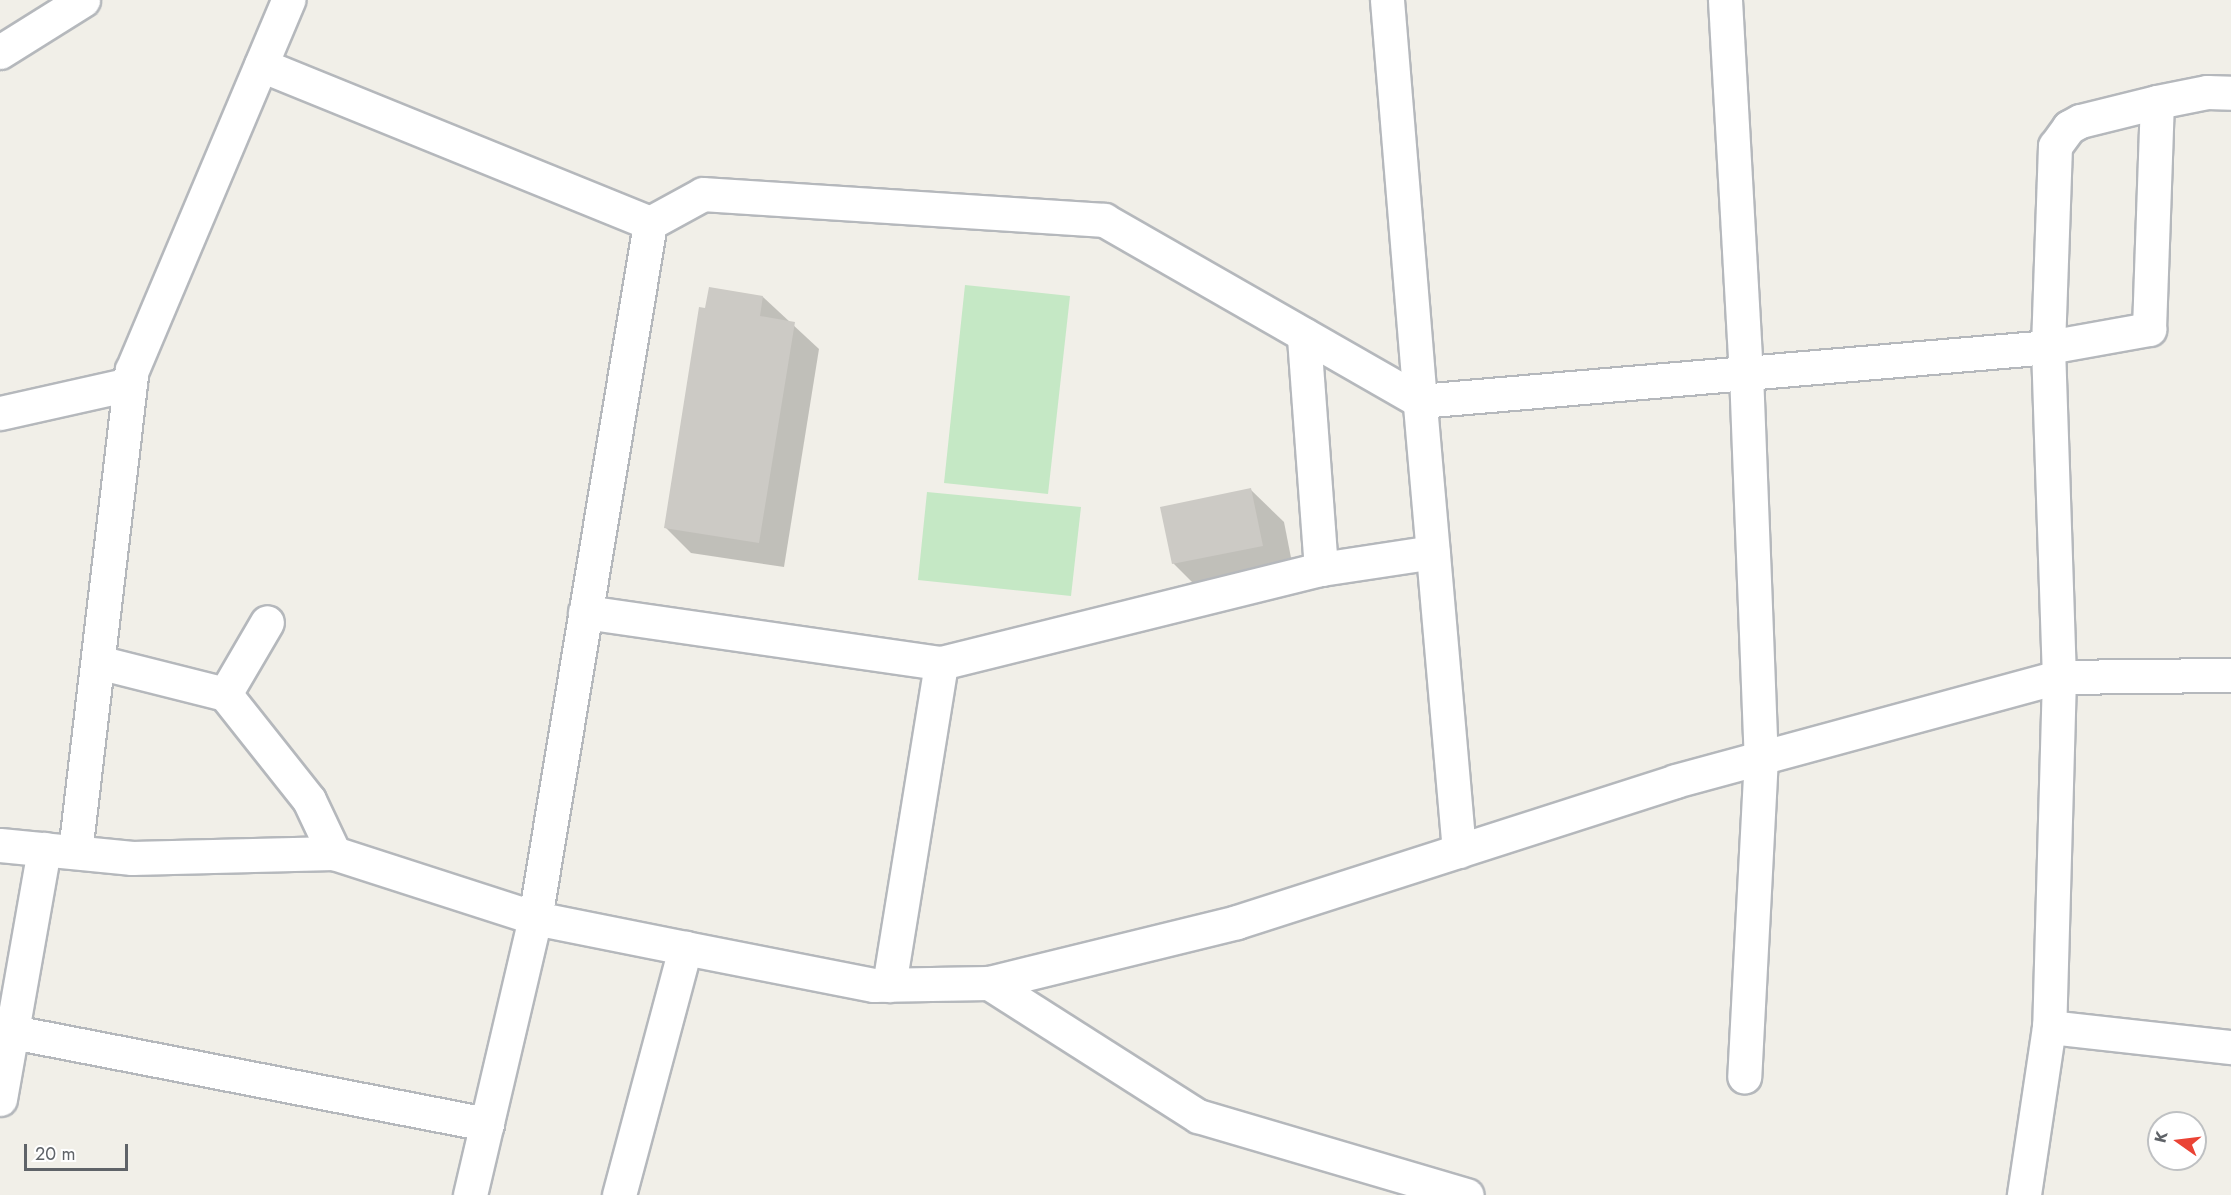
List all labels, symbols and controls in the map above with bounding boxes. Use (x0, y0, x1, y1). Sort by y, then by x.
north arrow (2147, 1111, 2207, 1171)
text: K (2148, 1129, 2174, 1145)
scale bar (27, 1132, 130, 1170)
text: 20 m (35, 1141, 75, 1167)

